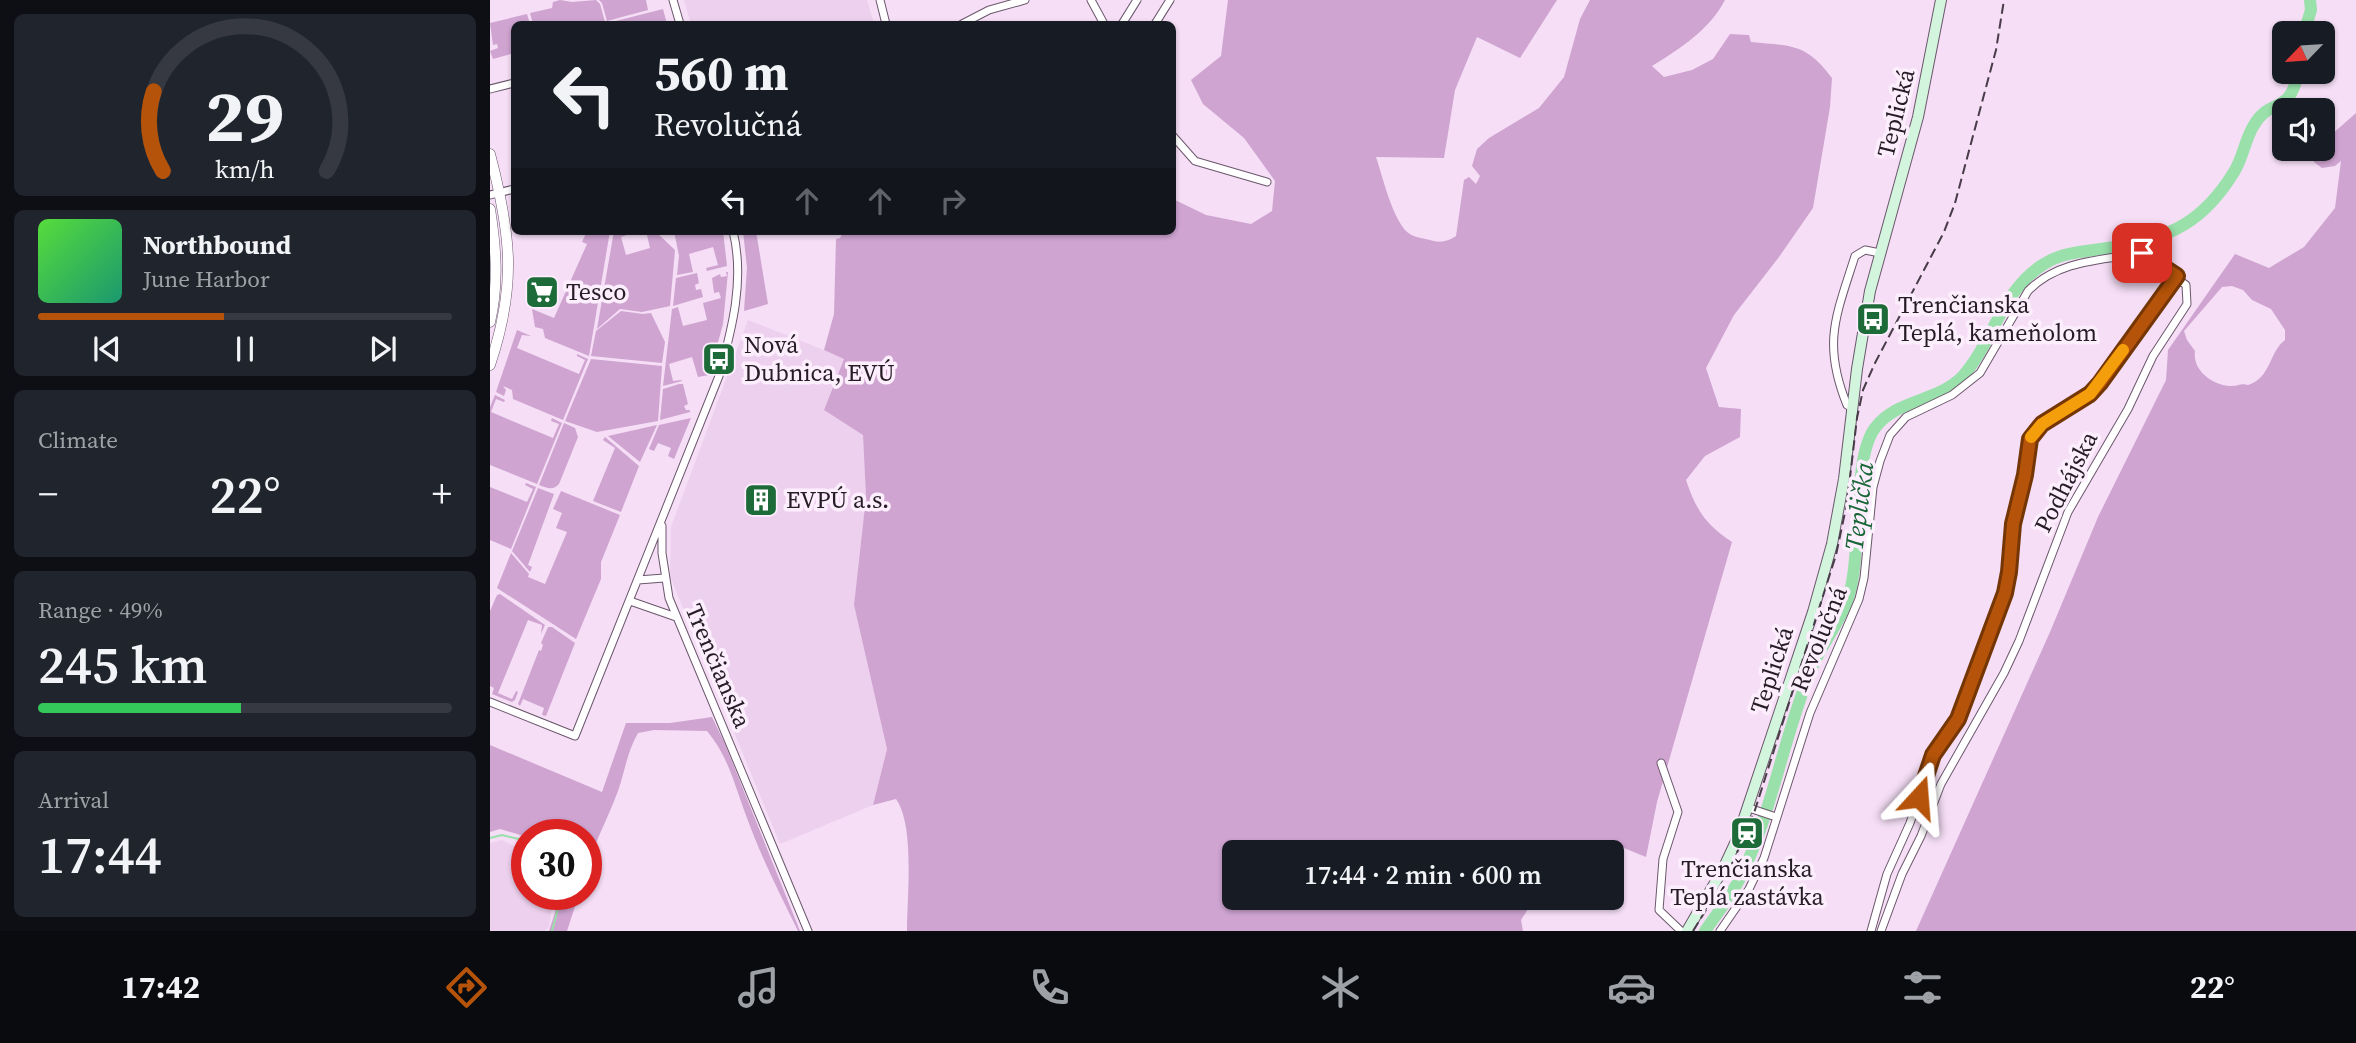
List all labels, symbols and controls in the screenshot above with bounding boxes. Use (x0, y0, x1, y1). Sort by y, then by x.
north arrow (2272, 21, 2334, 84)
map controls (2272, 21, 2335, 161)
text: 560 m (654, 39, 789, 106)
icon: left (539, 49, 630, 140)
street label: Teplická (1869, 65, 1923, 160)
text: 29 (206, 66, 284, 165)
button: sound (2272, 98, 2335, 161)
text: Revolučná (654, 103, 802, 147)
text: km/h (215, 152, 275, 186)
icon: left (715, 182, 753, 220)
icon: ahead (788, 182, 826, 220)
icon: ahead (861, 182, 899, 220)
icon: right (934, 182, 972, 220)
pin (2112, 223, 2172, 283)
text: Northbound (143, 227, 291, 263)
icon: arrive (2123, 234, 2161, 272)
text: June Harbor (143, 263, 270, 295)
supermarket icon: Tesco (523, 273, 561, 311)
place label: Tesco (566, 275, 626, 308)
place label: Trenčianska Teplá, kameňolom (1898, 288, 2097, 349)
bus stop icon: Trenčianska Teplá, kameňolom (1854, 300, 1892, 338)
place label: Nová Dubnica, EVÚ (744, 328, 895, 389)
icon: previous (88, 330, 126, 368)
icon: pause (226, 330, 264, 368)
icon: next (364, 330, 402, 368)
bus stop icon: Nová Dubnica, EVÚ (700, 340, 738, 378)
text: Climate (38, 424, 118, 456)
street label: Podhájska (2026, 425, 2105, 538)
text: 22° (209, 459, 281, 530)
water label: Teplička (1836, 459, 1882, 552)
text: − (38, 468, 58, 520)
text: + (432, 468, 452, 520)
building icon: EVPÚ a.s. (742, 481, 780, 519)
place label: EVPÚ a.s. (786, 483, 889, 516)
street label: Revolučná (1782, 580, 1855, 697)
text: Range · 49% (38, 594, 163, 626)
street label: Trenčianska (678, 599, 760, 733)
street label: Teplická (1742, 621, 1801, 718)
text: 245 km (38, 629, 207, 700)
position arrow (1882, 760, 1956, 834)
text: Arrival (38, 784, 109, 816)
station icon: Trenčianska Teplá zastávka (1728, 814, 1766, 852)
text: 17:44 (38, 819, 162, 890)
speed limit sign: 30 (511, 819, 602, 910)
place label: Trenčianska Teplá zastávka (1670, 852, 1824, 913)
text: 17:44 · 2 min · 600 m (1304, 857, 1542, 893)
icon: directions (442, 963, 491, 1012)
icon: music (734, 963, 783, 1012)
icon: phone (1025, 963, 1074, 1012)
icon: climate (1316, 963, 1365, 1012)
icon: car (1607, 963, 1656, 1012)
icon: filters (1898, 963, 1947, 1012)
text: 17:42 (121, 965, 200, 1009)
text: 22° (2190, 965, 2235, 1009)

